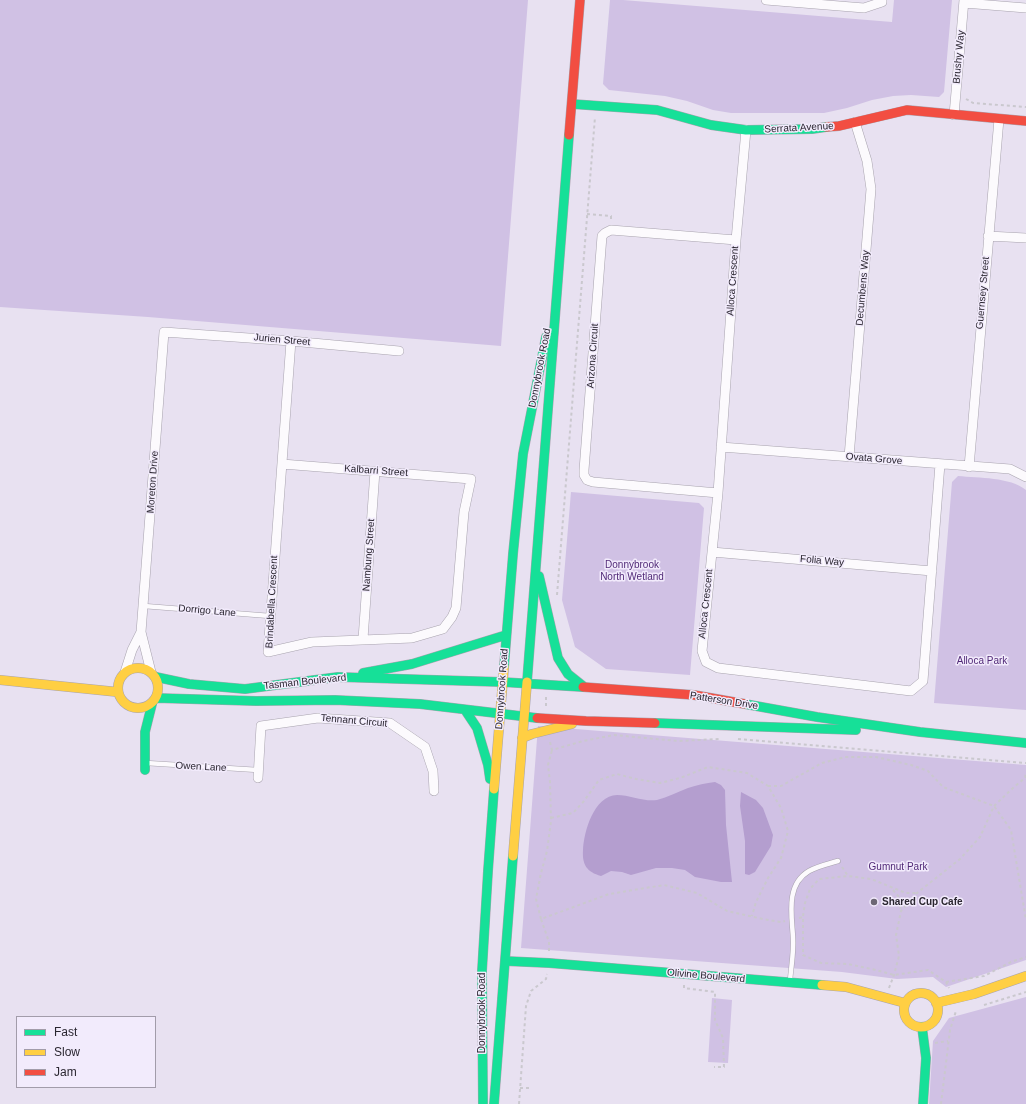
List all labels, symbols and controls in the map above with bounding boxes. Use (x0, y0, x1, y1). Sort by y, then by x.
street label: Brushy Way (951, 30, 967, 84)
street label: Serrata Avenue (764, 120, 834, 136)
street label: Alloca Crescent (725, 246, 741, 316)
street label: Decumbens Way (854, 250, 872, 326)
street label: Guernsey Street (974, 256, 992, 330)
street label: Arizona Circuit (585, 323, 601, 389)
street label: Donnybrook Road (526, 327, 554, 409)
street label: Jurien Street (253, 332, 311, 348)
street label: Moreton Drive (145, 450, 161, 514)
street label: Ovata Grove (845, 451, 903, 467)
street label: Kalbarri Street (344, 463, 408, 479)
street label: Nambung Street (360, 518, 378, 592)
street label: Folia Way (800, 553, 844, 569)
street label: Brindabella Crescent (264, 555, 280, 649)
park label: Donnybrook North Wetland (600, 559, 664, 582)
street label: Alloca Crescent (696, 569, 716, 639)
street label: Dorrigo Lane (178, 603, 236, 619)
street label: Donnybrook Road (493, 648, 511, 730)
park label: Alloca Park (957, 655, 1007, 667)
street label: Tasman Boulevard (263, 672, 347, 692)
street label: Patterson Drive (689, 690, 759, 712)
street label: Tennant Circuit (320, 712, 388, 730)
street label: Owen Lane (175, 760, 227, 774)
park label: Gumnut Park (869, 861, 927, 873)
place label: Shared Cup Cafe (882, 896, 963, 908)
marker: Shared Cup Cafe (869, 897, 879, 907)
street label: Olivine Boulevard (666, 967, 746, 985)
street label: Donnybrook Road (476, 973, 488, 1053)
legend (16, 1016, 156, 1088)
text: Fast (54, 1025, 77, 1039)
text: Slow (54, 1045, 80, 1059)
text: Jam (54, 1065, 77, 1079)

